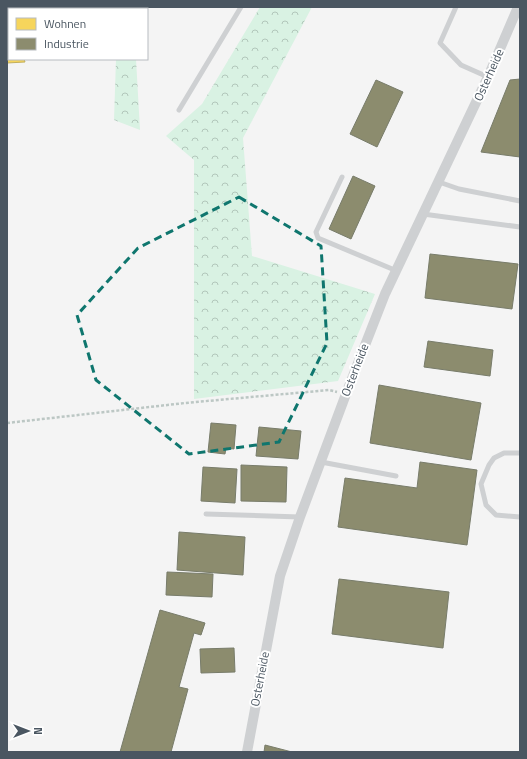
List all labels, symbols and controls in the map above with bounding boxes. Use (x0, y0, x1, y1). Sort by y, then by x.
legend (8, 8, 148, 60)
text: Wohnen (44, 14, 86, 33)
text: Industrie (44, 34, 89, 53)
street label: Osterheide (469, 46, 509, 104)
street label: Osterheide (336, 341, 373, 399)
street label: Osterheide (245, 650, 274, 708)
north arrow (8, 711, 48, 751)
text: N (30, 727, 46, 735)

